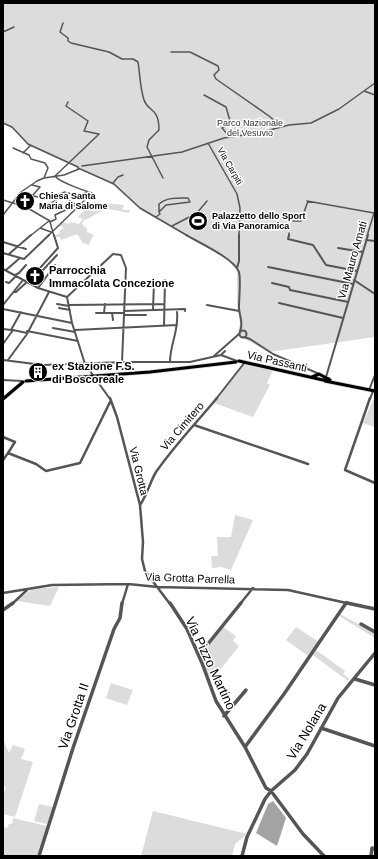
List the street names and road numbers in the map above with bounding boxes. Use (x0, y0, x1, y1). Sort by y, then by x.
street label: Via Carpiti (215, 146, 245, 186)
street label: Via Mauro Amati (335, 220, 369, 300)
street label: Via Passanti (246, 348, 308, 374)
street label: Via Cimitero (158, 400, 206, 452)
street label: Via Grotta (127, 446, 151, 497)
street label: Via Grotta Parrella (145, 570, 236, 586)
street label: Via Pizzo Martino (182, 614, 239, 712)
street label: Via Grotta II (55, 681, 92, 751)
street label: Via Nolana (284, 700, 330, 762)

